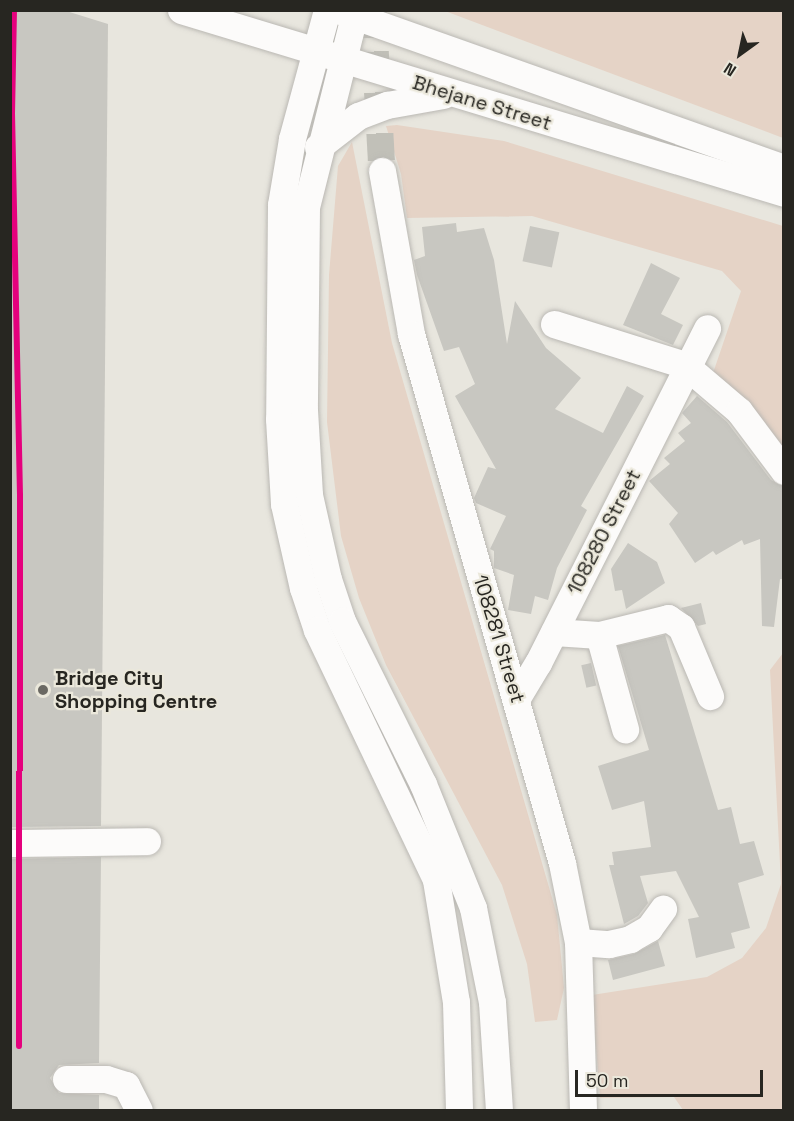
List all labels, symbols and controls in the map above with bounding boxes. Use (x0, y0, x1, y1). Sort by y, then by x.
north arrow (710, 24, 770, 84)
text: N (720, 58, 740, 81)
street label: Bhejane Street (410, 70, 554, 136)
street label: 108280 Street (562, 465, 646, 599)
street label: 108281 Street (468, 572, 530, 706)
place label: Bridge City Shopping Centre (55, 666, 217, 713)
marker: Bridge City Shopping Centre (36, 683, 50, 697)
scale bar (578, 1058, 766, 1096)
text: 50 m (586, 1069, 628, 1092)

